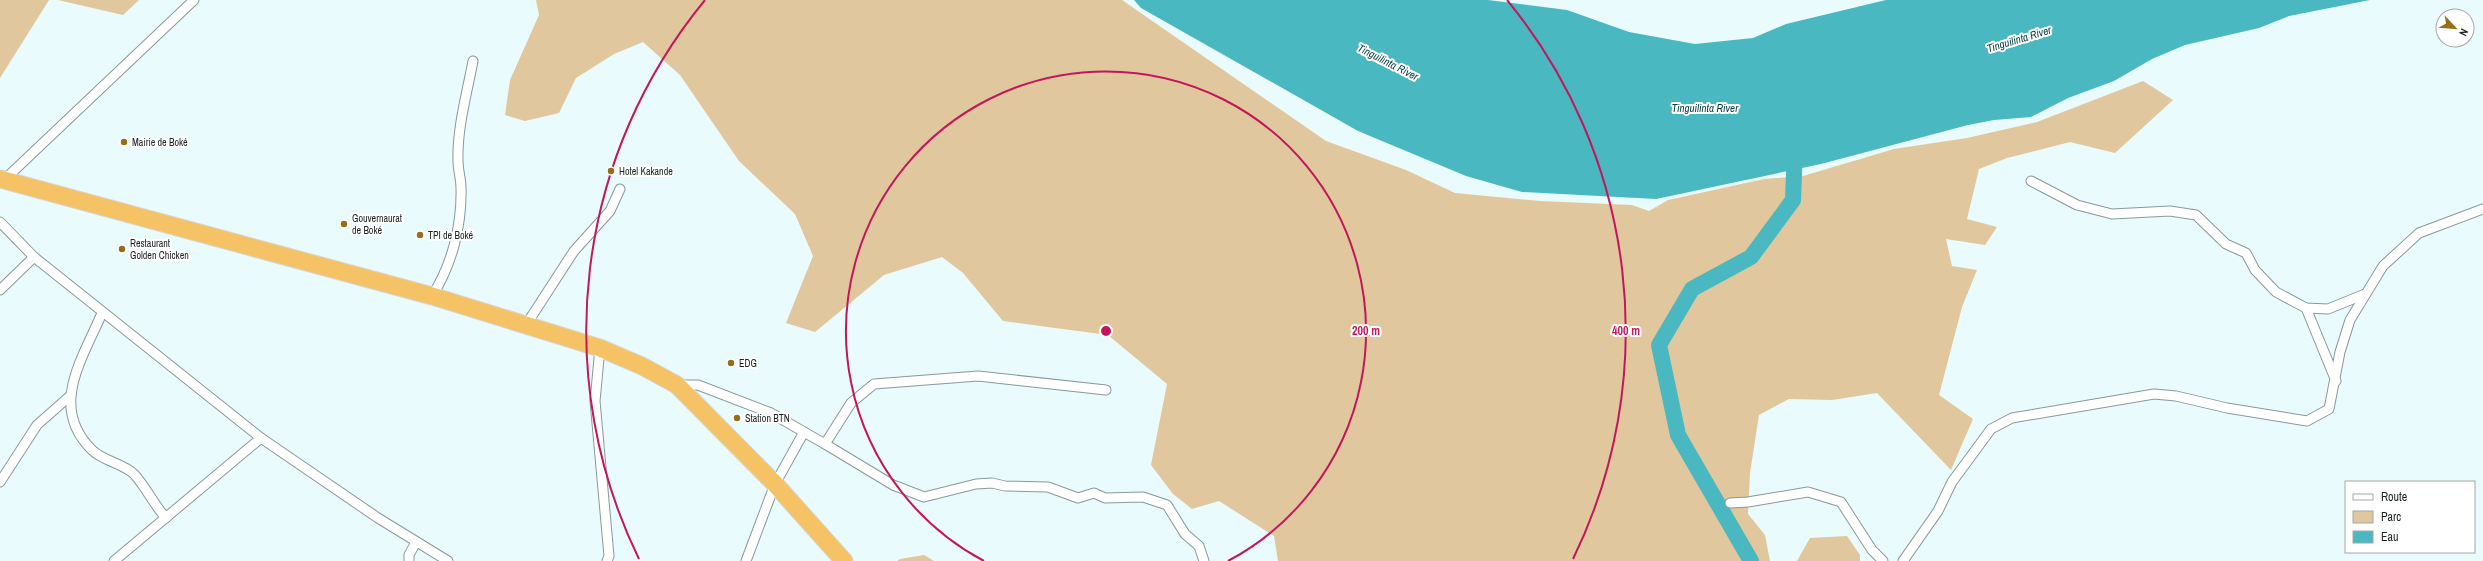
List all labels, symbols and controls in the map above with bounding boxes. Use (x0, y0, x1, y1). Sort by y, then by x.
north arrow (2435, 8, 2475, 48)
water label: Tinguilinta River (1985, 22, 2054, 55)
text: N (2456, 26, 2472, 38)
water label: Tinguilinta River (1355, 41, 1422, 84)
water label: Tinguilinta River (1672, 101, 1739, 115)
place label: Mairie de Boké (132, 136, 188, 149)
marker: Mairie de Boké (119, 137, 129, 147)
place label: Hotel Kakande (619, 165, 673, 178)
marker: Hotel Kakande (606, 166, 616, 176)
place label: Gouvernaurat de Boké (352, 212, 403, 237)
marker: Gouvernaurat de Boké (339, 219, 349, 229)
place label: TPI de Boké (428, 229, 474, 242)
marker: TPI de Boké (415, 230, 425, 240)
place label: Restaurant Golden Chicken (130, 237, 189, 262)
marker: Restaurant Golden Chicken (117, 244, 127, 254)
text: 200 m (1352, 323, 1380, 339)
text: 400 m (1612, 323, 1640, 339)
centre of rings (1099, 324, 1113, 338)
place label: EDG (739, 357, 757, 370)
marker: EDG (726, 358, 736, 368)
place label: Station BTN (745, 412, 790, 425)
marker: Station BTN (732, 413, 742, 423)
legend (2345, 481, 2475, 553)
text: Route (2381, 489, 2407, 505)
text: Parc (2381, 509, 2401, 525)
text: Eau (2381, 529, 2399, 545)

